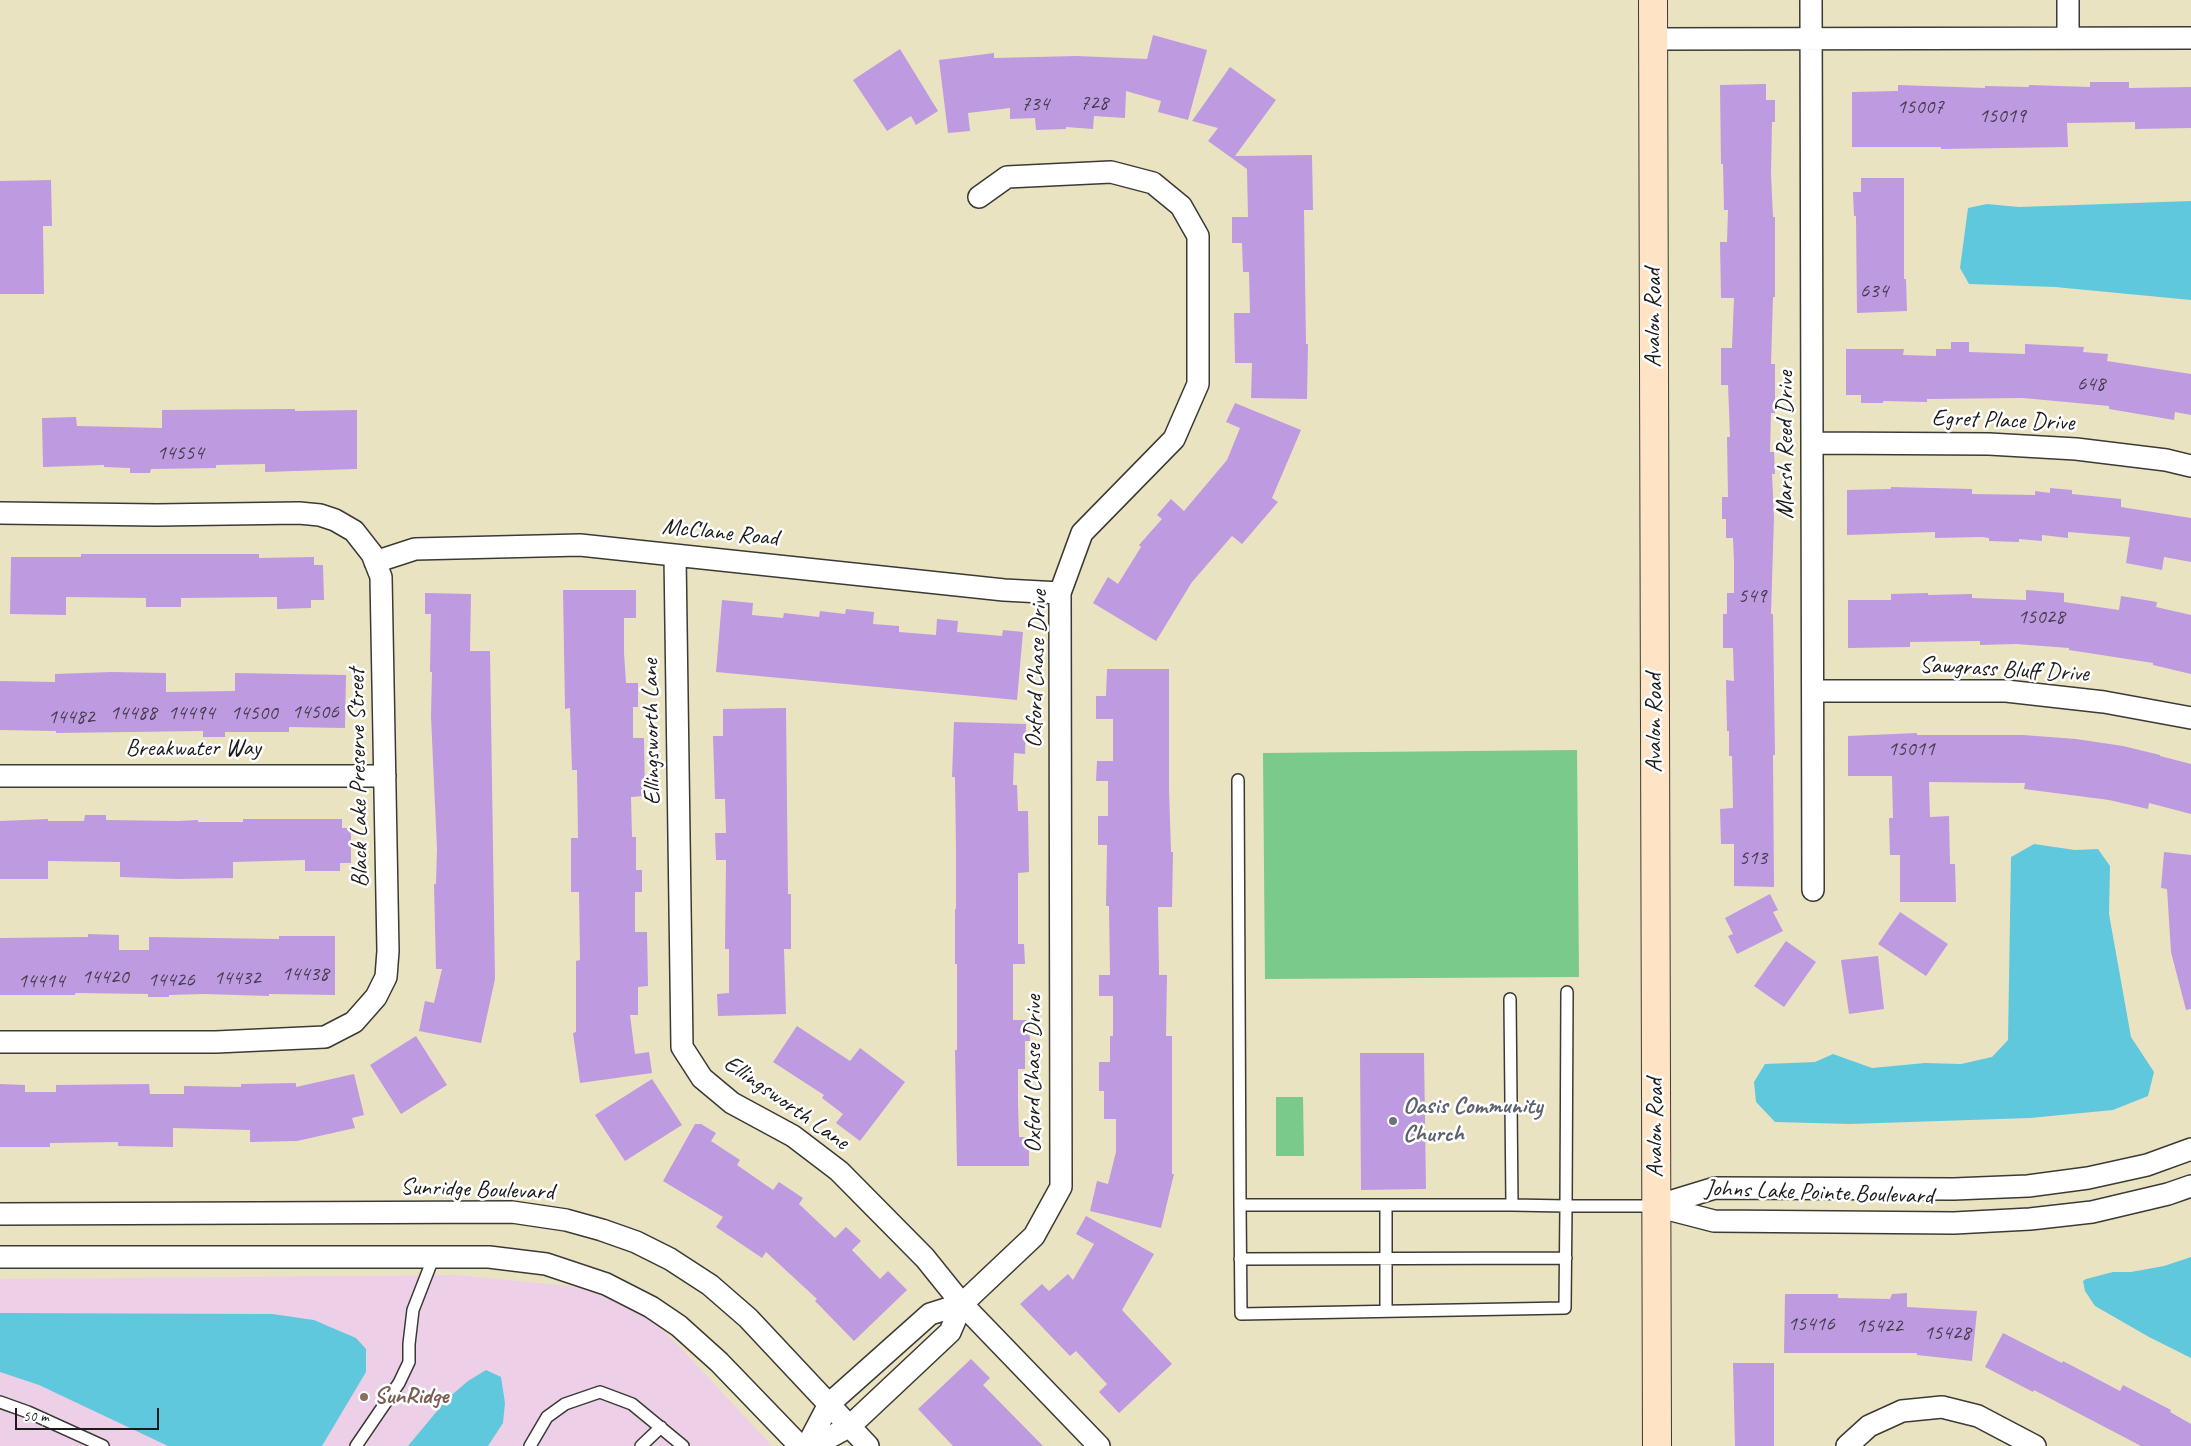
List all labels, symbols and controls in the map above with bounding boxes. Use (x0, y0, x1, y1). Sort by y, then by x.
house number: 728 (1080, 90, 1108, 116)
house number: 734 (1021, 91, 1049, 117)
house number: 15007 (1896, 94, 1944, 120)
house number: 15019 (1978, 103, 2026, 129)
street label: Avalon Road (1640, 268, 1668, 368)
house number: 634 (1860, 278, 1888, 304)
street label: Marsh Reed Drive (1772, 371, 1800, 519)
house number: 648 (2077, 371, 2105, 397)
street label: Egret Place Drive (1931, 404, 2075, 438)
house number: 14554 (156, 440, 204, 466)
street label: McClane Road (661, 513, 779, 553)
house number: 549 (1738, 583, 1766, 609)
street label: Oxford Chase Drive (1020, 590, 1054, 748)
house number: 15028 (2017, 604, 2065, 630)
street label: Sawgrass Bluff Drive (1919, 651, 2089, 689)
street label: Ellingsworth Lane (636, 659, 668, 805)
street label: Black Lake Preserve Street (343, 668, 375, 888)
street label: Avalon Road (1641, 673, 1669, 773)
house number: 14506 (291, 699, 339, 725)
house number: 14488 (109, 700, 157, 726)
house number: 14494 (167, 700, 215, 726)
house number: 14500 (230, 700, 278, 726)
house number: 14482 (47, 704, 95, 730)
street label: Breakwater Way (125, 735, 261, 763)
house number: 15011 (1887, 736, 1935, 762)
house number: 513 (1739, 845, 1767, 871)
house number: 14438 (281, 961, 329, 987)
house number: 14420 (81, 964, 129, 990)
house number: 14432 (213, 965, 261, 991)
house number: 14426 (147, 967, 195, 993)
house number: 14414 (17, 968, 65, 994)
street label: Oxford Chase Drive (1020, 995, 1048, 1153)
street label: Ellingsworth Lane (718, 1049, 854, 1157)
street label: Avalon Road (1642, 1078, 1670, 1178)
place label: Oasis Community Church (1403, 1093, 1542, 1149)
marker: Oasis Community Church (1387, 1115, 1399, 1127)
street label: Sunridge Boulevard (400, 1173, 554, 1207)
street label: Johns Lake Pointe Boulevard (1704, 1175, 1934, 1211)
house number: 15416 (1787, 1311, 1835, 1337)
house number: 15422 (1855, 1313, 1903, 1339)
house number: 15428 (1923, 1320, 1971, 1346)
place label: SunRidge (374, 1383, 448, 1411)
marker: SunRidge (358, 1391, 370, 1403)
scale bar (18, 1398, 161, 1430)
text: 50 m (23, 1407, 49, 1426)

